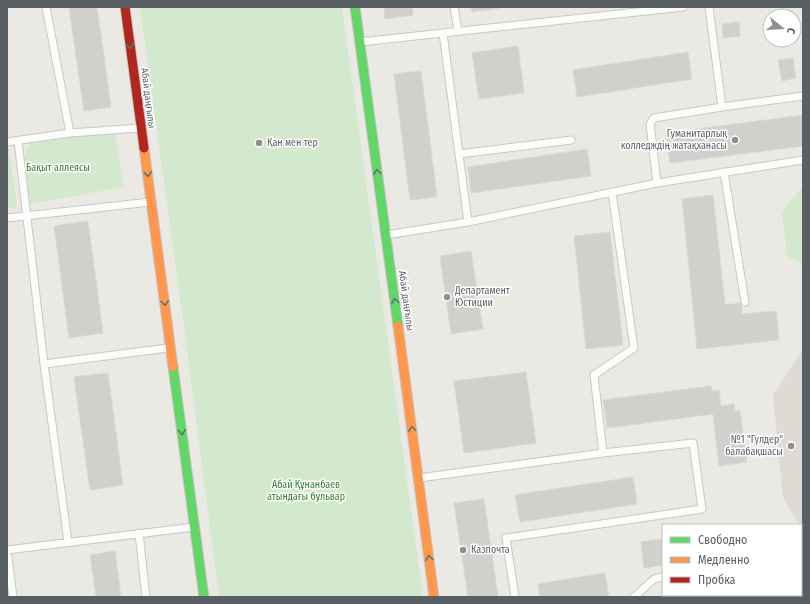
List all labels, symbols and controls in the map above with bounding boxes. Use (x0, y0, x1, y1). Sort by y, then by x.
north arrow (762, 8, 802, 48)
text: С (784, 26, 798, 36)
one-way arrow (125, 43, 134, 49)
street label: Абай даңғылы (138, 67, 158, 129)
place label: Гуманитарлық колледждің жатақханасы (621, 128, 727, 152)
marker: Гуманитарлық колледждің жатақханасы (730, 135, 740, 145)
place label: Қан мен тер (267, 137, 318, 149)
marker: Қан мен тер (254, 138, 264, 148)
park label: Бақыт аллеясы (26, 162, 90, 174)
one-way arrow (373, 169, 382, 175)
one-way arrow (143, 171, 152, 178)
street label: Абай даңғылы (396, 270, 416, 332)
place label: Департамент Юстиции (454, 285, 511, 309)
marker: Департамент Юстиции (442, 292, 452, 302)
one-way arrow (390, 298, 399, 304)
one-way arrow (160, 300, 169, 306)
one-way arrow (408, 426, 417, 433)
one-way arrow (177, 429, 186, 435)
place label: №1 "Гүлдер" балабақшасы (725, 434, 783, 458)
marker: №1 "Гүлдер" балабақшасы (786, 441, 796, 451)
park label: Абай Құнанбаев атындағы бульвар (267, 479, 345, 503)
legend (662, 524, 802, 596)
text: Свободно (698, 533, 747, 547)
place label: Казпочта (471, 544, 510, 556)
marker: Казпочта (458, 545, 468, 555)
text: Медленно (698, 553, 750, 567)
one-way arrow (425, 555, 434, 561)
text: Пробка (698, 573, 736, 587)

